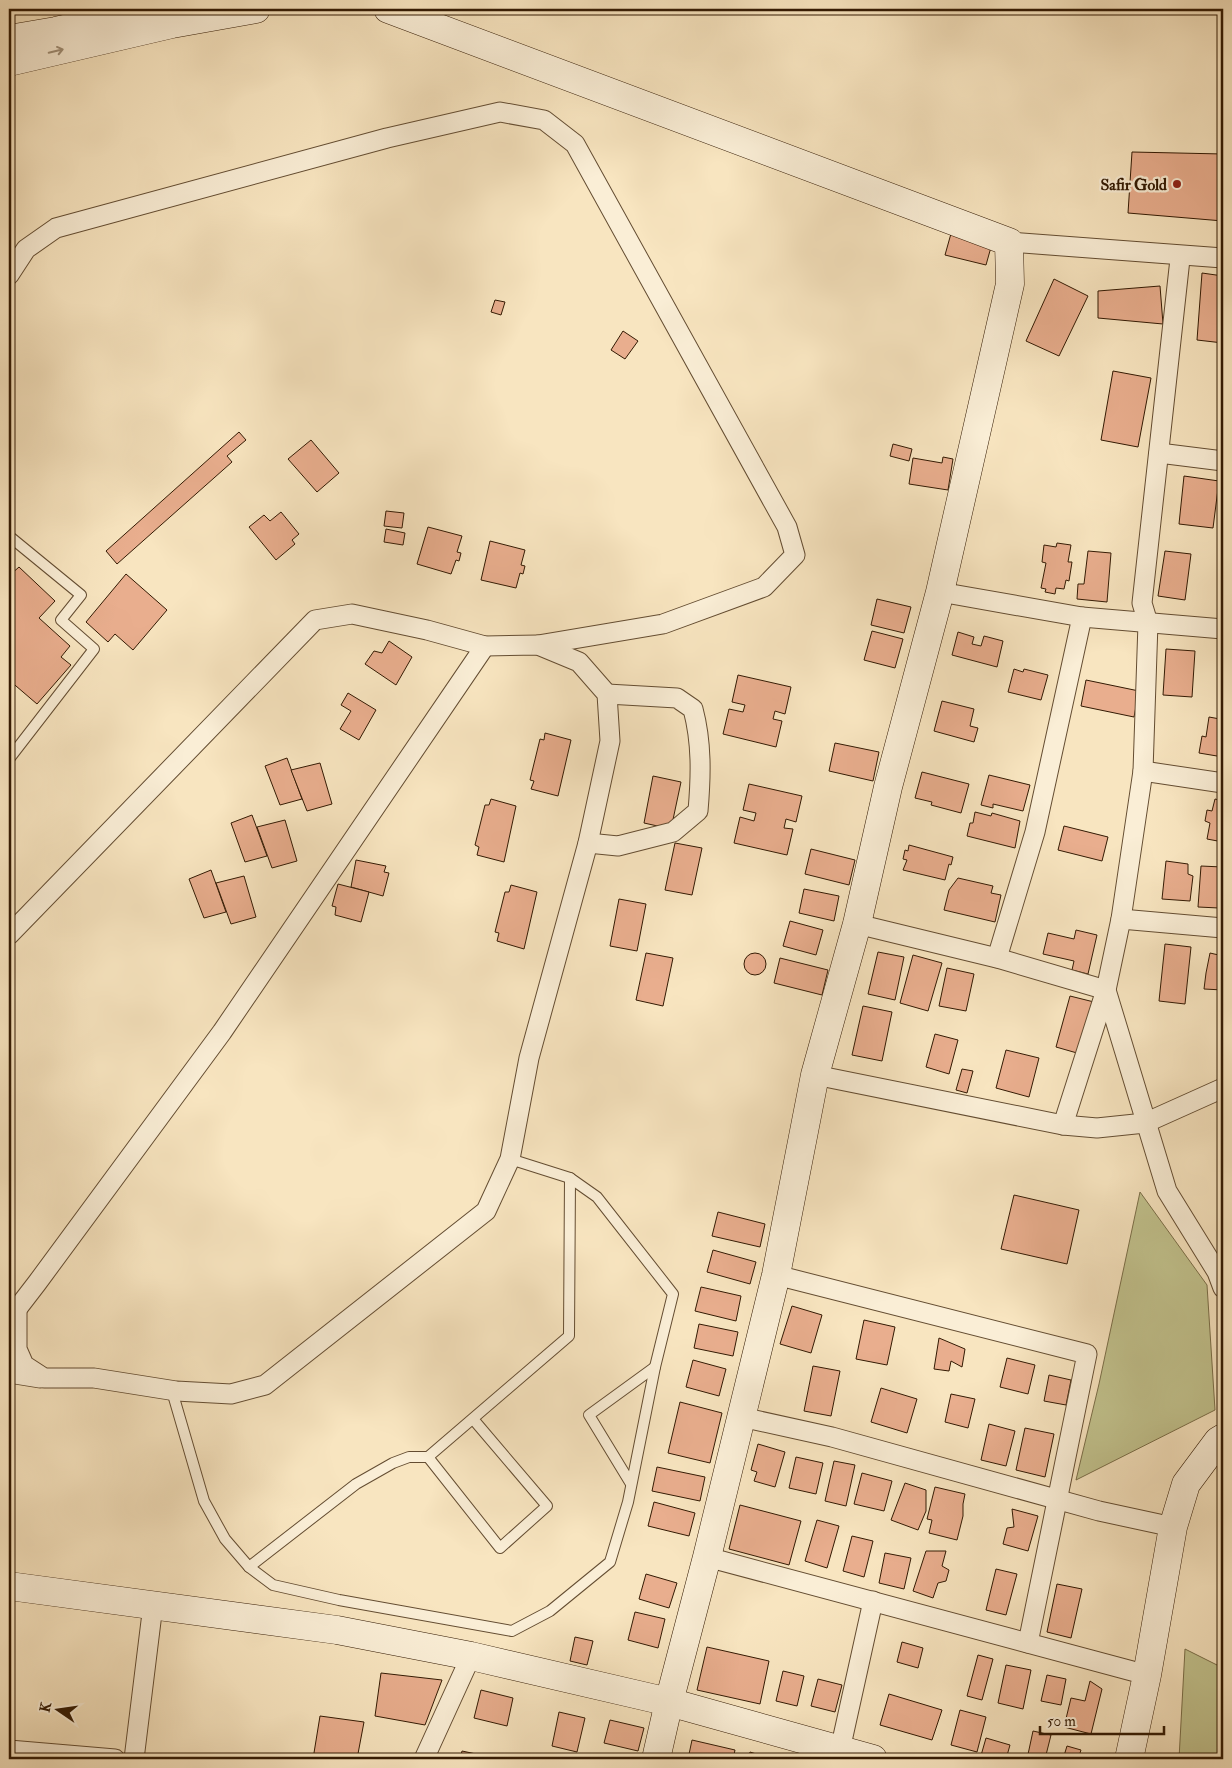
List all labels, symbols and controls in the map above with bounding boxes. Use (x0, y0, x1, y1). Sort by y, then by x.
one-way arrow (48, 46, 64, 55)
place label: Safir Gold (1100, 175, 1167, 195)
marker: Safir Gold (1171, 178, 1183, 190)
north arrow (32, 1686, 82, 1736)
text: K (36, 1699, 55, 1714)
scale bar (1040, 1703, 1163, 1735)
text: 50 m (1047, 1712, 1076, 1731)

